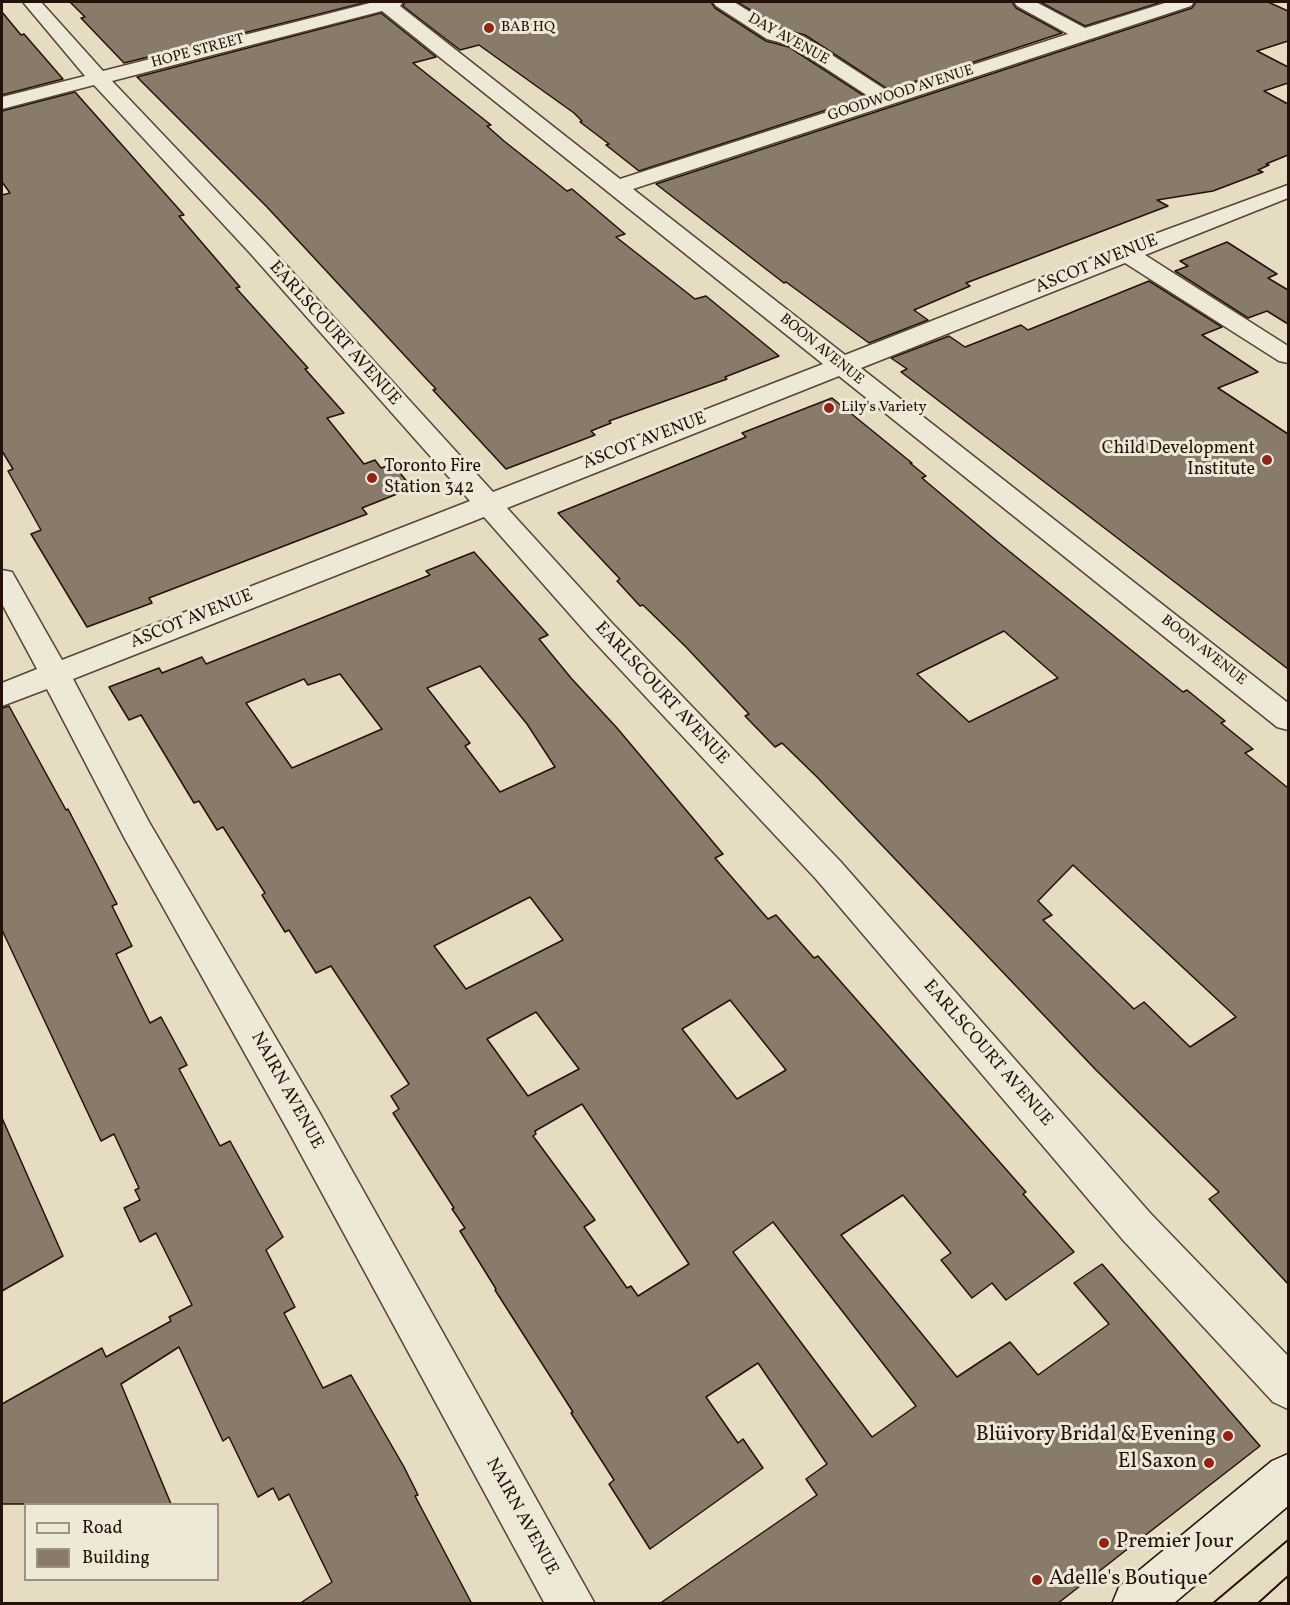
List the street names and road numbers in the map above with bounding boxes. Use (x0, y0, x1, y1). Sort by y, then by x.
street label: DAY AVENUE (744, 10, 832, 70)
street label: HOPE STREET (149, 31, 247, 73)
street label: GOODWOOD AVENUE (826, 62, 976, 126)
street label: ASCOT AVENUE (1032, 231, 1162, 299)
street label: EARLSCOURT AVENUE (263, 257, 405, 411)
street label: BOON AVENUE (775, 311, 867, 389)
street label: ASCOT AVENUE (580, 409, 710, 475)
street label: ASCOT AVENUE (127, 586, 257, 654)
street label: BOON AVENUE (1157, 612, 1249, 690)
street label: EARLSCOURT AVENUE (589, 618, 733, 770)
street label: EARLSCOURT AVENUE (918, 976, 1056, 1132)
street label: NAIRN AVENUE (245, 1029, 327, 1153)
street label: NAIRN AVENUE (480, 1455, 562, 1579)

